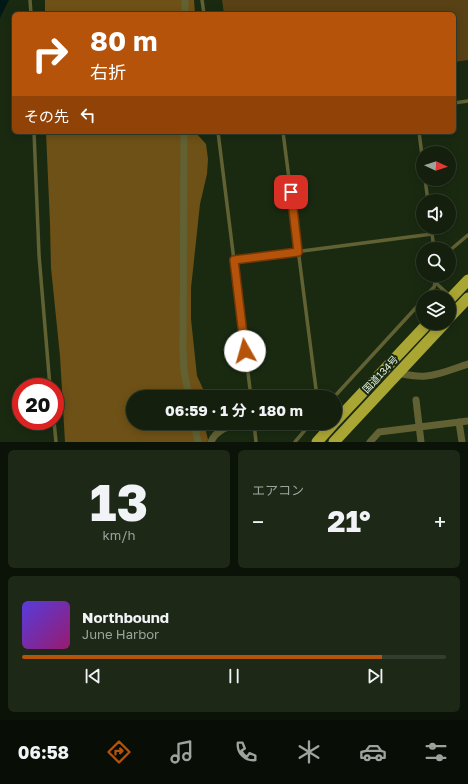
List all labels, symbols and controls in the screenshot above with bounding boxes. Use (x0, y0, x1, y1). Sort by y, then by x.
text: 80 m (90, 24, 158, 57)
icon: right (24, 28, 76, 80)
text: 右折 (90, 61, 126, 83)
icon: left (77, 104, 99, 126)
text: その先 (24, 107, 69, 125)
north arrow (416, 146, 456, 186)
map controls (416, 146, 456, 330)
pin (274, 175, 308, 209)
icon: arrive (280, 181, 302, 203)
button: sound (416, 194, 456, 234)
button: search (416, 242, 456, 282)
button: layers (416, 290, 456, 330)
position arrow (224, 330, 266, 372)
street label: 国道134号 (360, 353, 400, 395)
speed limit sign: 20 (12, 378, 64, 430)
text: 06:59 · 1 分 · 180 m (165, 401, 303, 419)
text: 13 (90, 470, 148, 532)
text: エアコン (252, 482, 304, 498)
text: 21° (327, 503, 371, 539)
text: − (252, 508, 264, 535)
text: + (434, 508, 446, 535)
text: km/h (102, 527, 136, 543)
text: Northbound (82, 608, 169, 626)
text: June Harbor (82, 626, 159, 642)
icon: previous (82, 665, 104, 687)
icon: pause (223, 665, 245, 687)
icon: next (364, 665, 386, 687)
icon: directions (105, 738, 133, 766)
icon: music (168, 738, 196, 766)
icon: phone (232, 738, 260, 766)
icon: climate (295, 738, 323, 766)
icon: car (359, 738, 387, 766)
icon: filters (422, 738, 450, 766)
text: 06:58 (18, 741, 69, 763)

